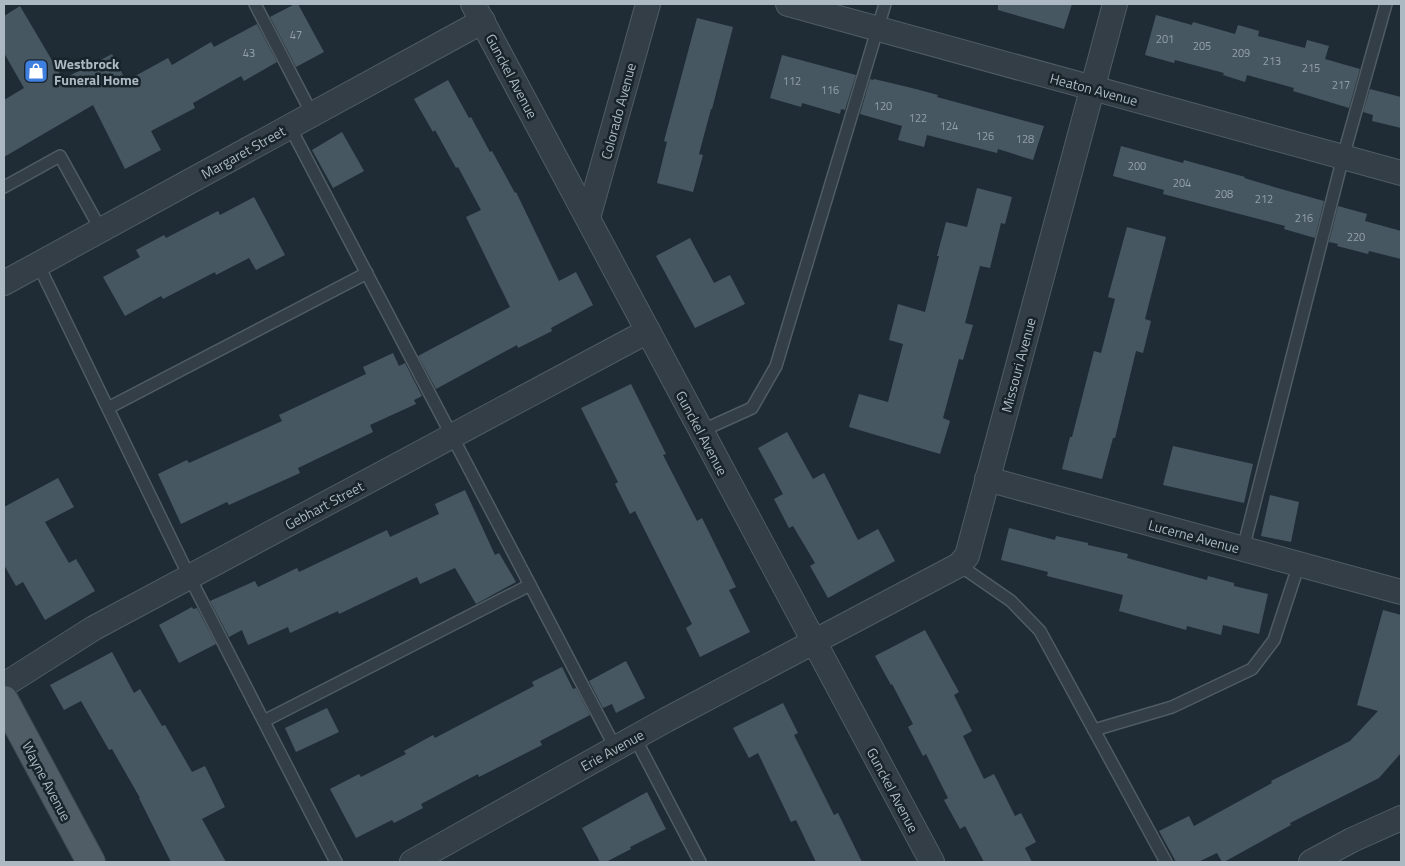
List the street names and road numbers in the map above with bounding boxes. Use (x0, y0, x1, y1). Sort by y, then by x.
street label: Gunckel Avenue (481, 30, 543, 122)
street label: Colorado Avenue (595, 60, 641, 162)
street label: Heaton Avenue (1048, 67, 1140, 111)
street label: Margaret Street (197, 120, 289, 184)
street label: Missouri Avenue (995, 315, 1041, 415)
street label: Gunckel Avenue (671, 387, 733, 479)
street label: Gebhart Street (281, 475, 367, 535)
street label: Lucerne Avenue (1146, 514, 1242, 558)
street label: Erie Avenue (576, 724, 648, 776)
street label: Wayne Avenue (17, 737, 77, 825)
street label: Gunckel Avenue (862, 744, 924, 836)

